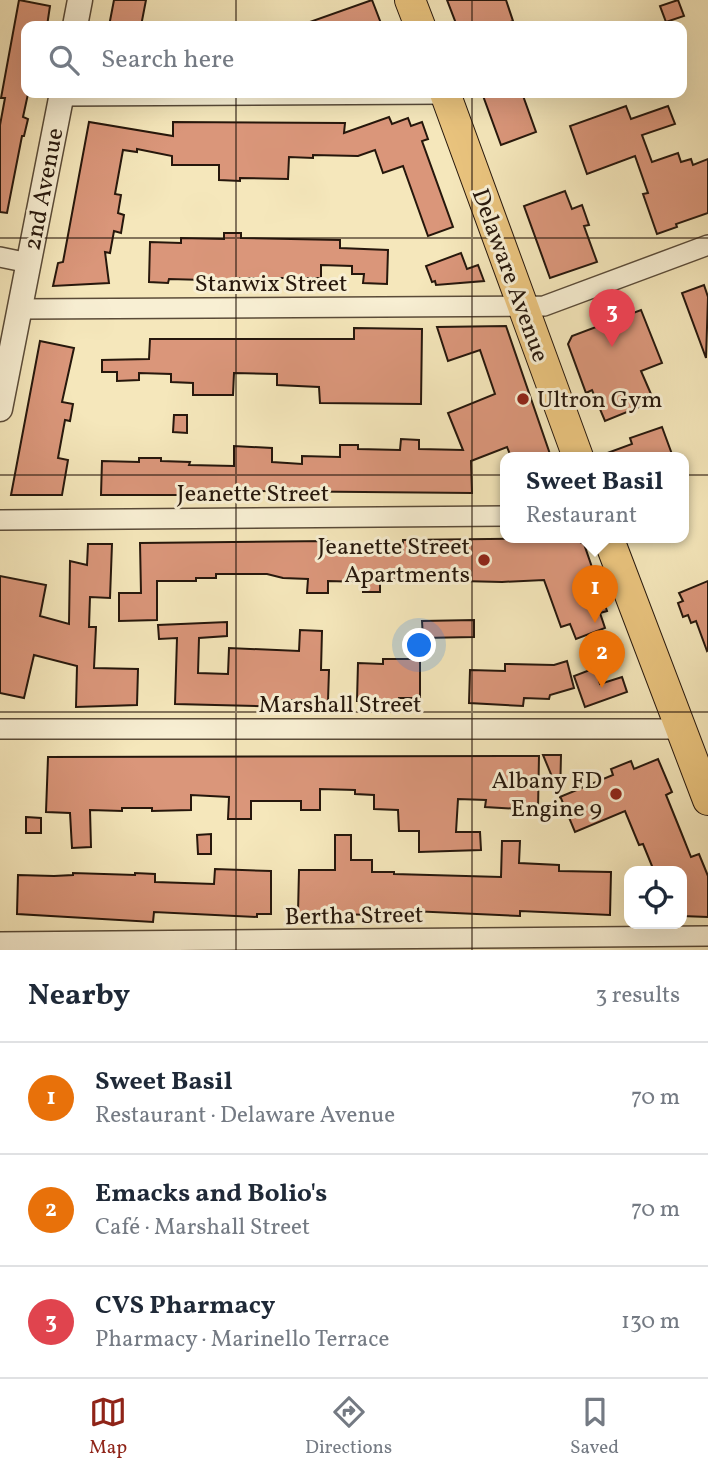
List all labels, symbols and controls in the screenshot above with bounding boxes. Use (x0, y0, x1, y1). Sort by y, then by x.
search box (21, 21, 687, 98)
icon: search (45, 41, 83, 79)
text: Search here (101, 42, 234, 78)
street label: 2nd Avenue (16, 125, 73, 254)
street label: Delaware Avenue (462, 184, 556, 367)
street label: Stanwix Street (195, 268, 348, 302)
pin: 3 (589, 289, 635, 347)
place label: Ultron Gym (537, 384, 663, 418)
marker: Ultron Gym (515, 391, 531, 407)
popup (500, 452, 689, 543)
text: Sweet Basil (526, 464, 663, 500)
street label: Jeanette Street (177, 478, 329, 512)
text: Restaurant (526, 500, 637, 532)
place label: Jeanette Street Apartments (318, 531, 470, 593)
marker: Jeanette Street Apartments (476, 552, 492, 568)
pin: 1 (572, 565, 618, 623)
your location (402, 628, 436, 662)
pin: 2 (579, 630, 625, 688)
street label: Marshall Street (259, 689, 421, 723)
place label: Albany FD Engine 9 (491, 765, 602, 827)
marker: Albany FD Engine 9 (608, 786, 624, 802)
map controls (624, 866, 687, 929)
button: locate (624, 866, 687, 929)
street label: Bertha Street (284, 899, 424, 935)
text: Nearby (28, 975, 130, 1017)
text: 3 results (595, 980, 680, 1012)
text: Sweet Basil (95, 1064, 232, 1100)
text: 1 (46, 1082, 56, 1114)
text: 70 m (631, 1082, 680, 1114)
text: Restaurant · Delaware Avenue (95, 1100, 395, 1132)
text: Emacks and Bolio's (95, 1176, 327, 1212)
text: 2 (45, 1194, 57, 1226)
text: 70 m (631, 1194, 680, 1226)
text: Café · Marshall Street (95, 1212, 310, 1244)
text: CVS Pharmacy (95, 1288, 275, 1324)
text: 3 (45, 1306, 57, 1338)
text: 130 m (621, 1306, 680, 1338)
text: Pharmacy · Marinello Terrace (95, 1324, 389, 1356)
tab: Map (89, 1393, 127, 1461)
tab: Directions (305, 1393, 392, 1461)
tab: Saved (570, 1393, 619, 1461)

